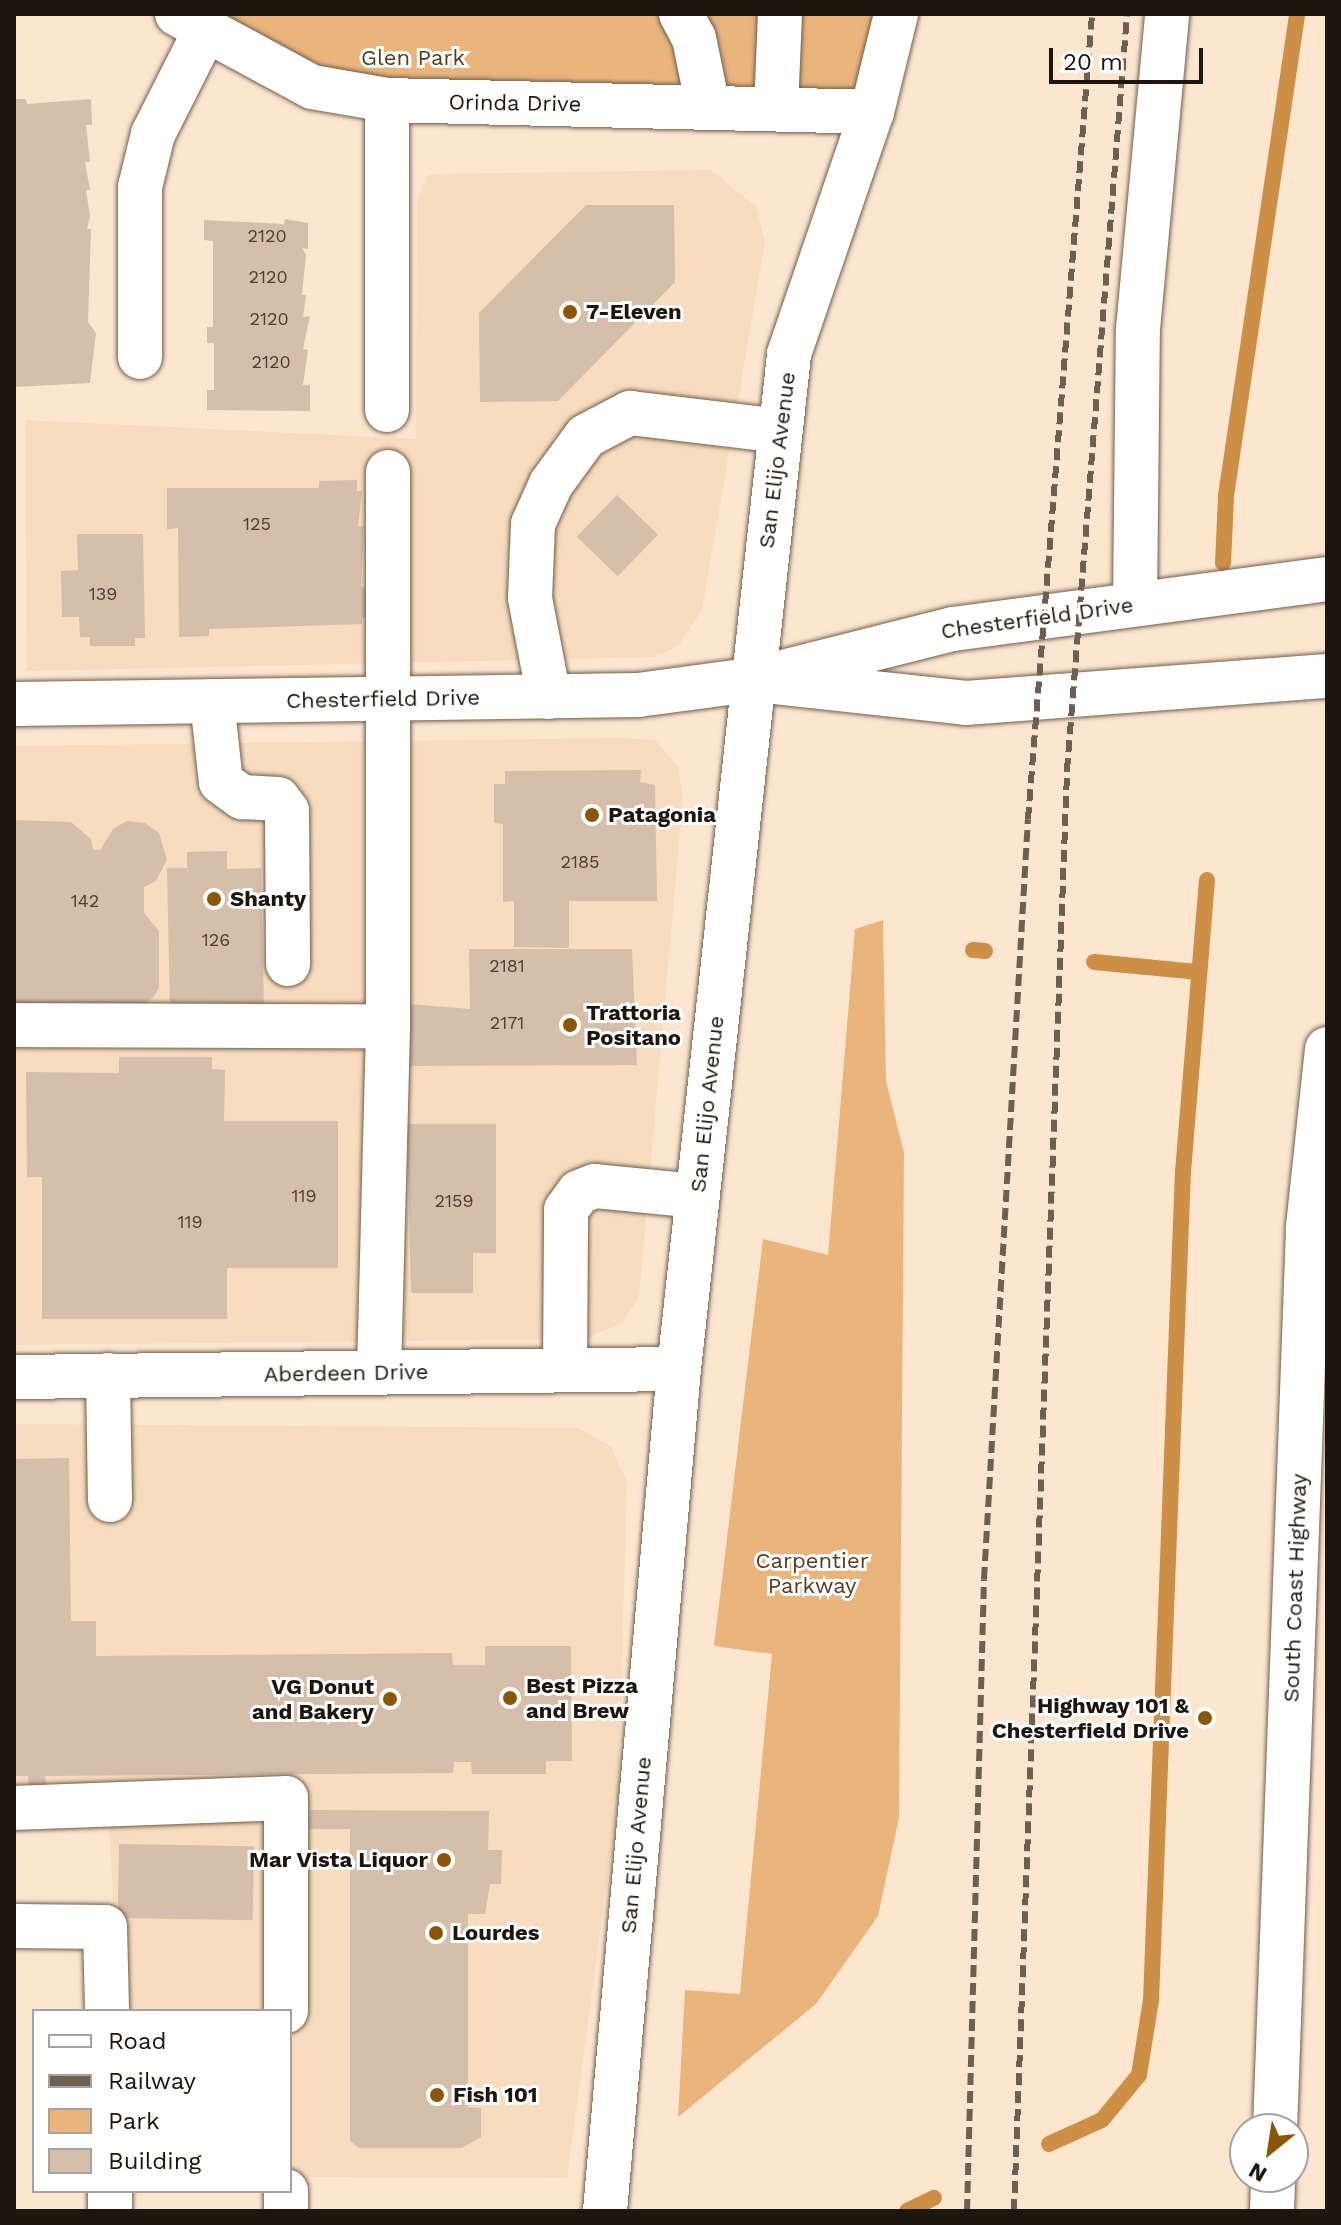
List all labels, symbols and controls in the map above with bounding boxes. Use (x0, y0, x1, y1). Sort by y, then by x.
scale bar (1053, 32, 1207, 82)
park label: Glen Park (361, 45, 465, 71)
text: 20 m (1063, 48, 1123, 76)
street label: Orinda Drive (448, 89, 582, 117)
house number: 2120 (247, 225, 287, 247)
house number: 2120 (248, 266, 288, 288)
place label: 7-Eleven (586, 299, 682, 325)
marker: 7-Eleven (561, 303, 579, 321)
house number: 2120 (249, 308, 289, 330)
house number: 2120 (251, 351, 291, 373)
street label: San Elijo Avenue (753, 370, 801, 550)
house number: 125 (243, 513, 271, 535)
house number: 139 (89, 583, 117, 605)
street label: Chesterfield Drive (939, 591, 1135, 645)
street label: Chesterfield Drive (286, 684, 480, 714)
place label: Patagonia (608, 802, 716, 828)
marker: Patagonia (583, 806, 601, 824)
house number: 2185 (560, 851, 600, 873)
place label: Shanty (230, 886, 306, 912)
house number: 142 (71, 890, 99, 912)
marker: Shanty (205, 890, 223, 908)
house number: 126 (202, 929, 230, 951)
house number: 2181 (489, 955, 525, 977)
place label: Trattoria Positano (586, 999, 681, 1050)
house number: 2171 (490, 1012, 524, 1034)
street label: San Elijo Avenue (685, 1014, 729, 1194)
marker: Trattoria Positano (561, 1016, 579, 1034)
house number: 119 (291, 1185, 317, 1207)
house number: 2159 (434, 1190, 474, 1212)
house number: 119 (177, 1211, 203, 1233)
street label: Aberdeen Drive (263, 1358, 429, 1388)
street label: South Coast Highway (1278, 1473, 1312, 1703)
park label: Carpentier Parkway (755, 1547, 869, 1598)
place label: Best Pizza and Brew (526, 1672, 638, 1724)
place label: VG Donut and Bakery (252, 1673, 374, 1724)
marker: Best Pizza and Brew (501, 1689, 519, 1707)
marker: VG Donut and Bakery (381, 1690, 399, 1708)
place label: Highway 101 & Chesterfield Drive (992, 1692, 1189, 1744)
marker: Highway 101 & Chesterfield Drive (1196, 1709, 1214, 1727)
street label: San Elijo Avenue (615, 1755, 657, 1935)
place label: Mar Vista Liquor (248, 1847, 428, 1873)
marker: Mar Vista Liquor (435, 1851, 453, 1869)
place label: Lourdes (452, 1920, 539, 1946)
marker: Lourdes (427, 1924, 445, 1942)
legend (32, 2009, 292, 2193)
text: Road (108, 2027, 167, 2055)
text: Railway (108, 2067, 196, 2095)
place label: Fish 101 (453, 2082, 538, 2108)
marker: Fish 101 (428, 2086, 446, 2104)
text: Park (108, 2107, 160, 2135)
north arrow (1229, 2113, 1309, 2193)
text: Building (108, 2147, 201, 2175)
text: N (1244, 2158, 1271, 2187)

